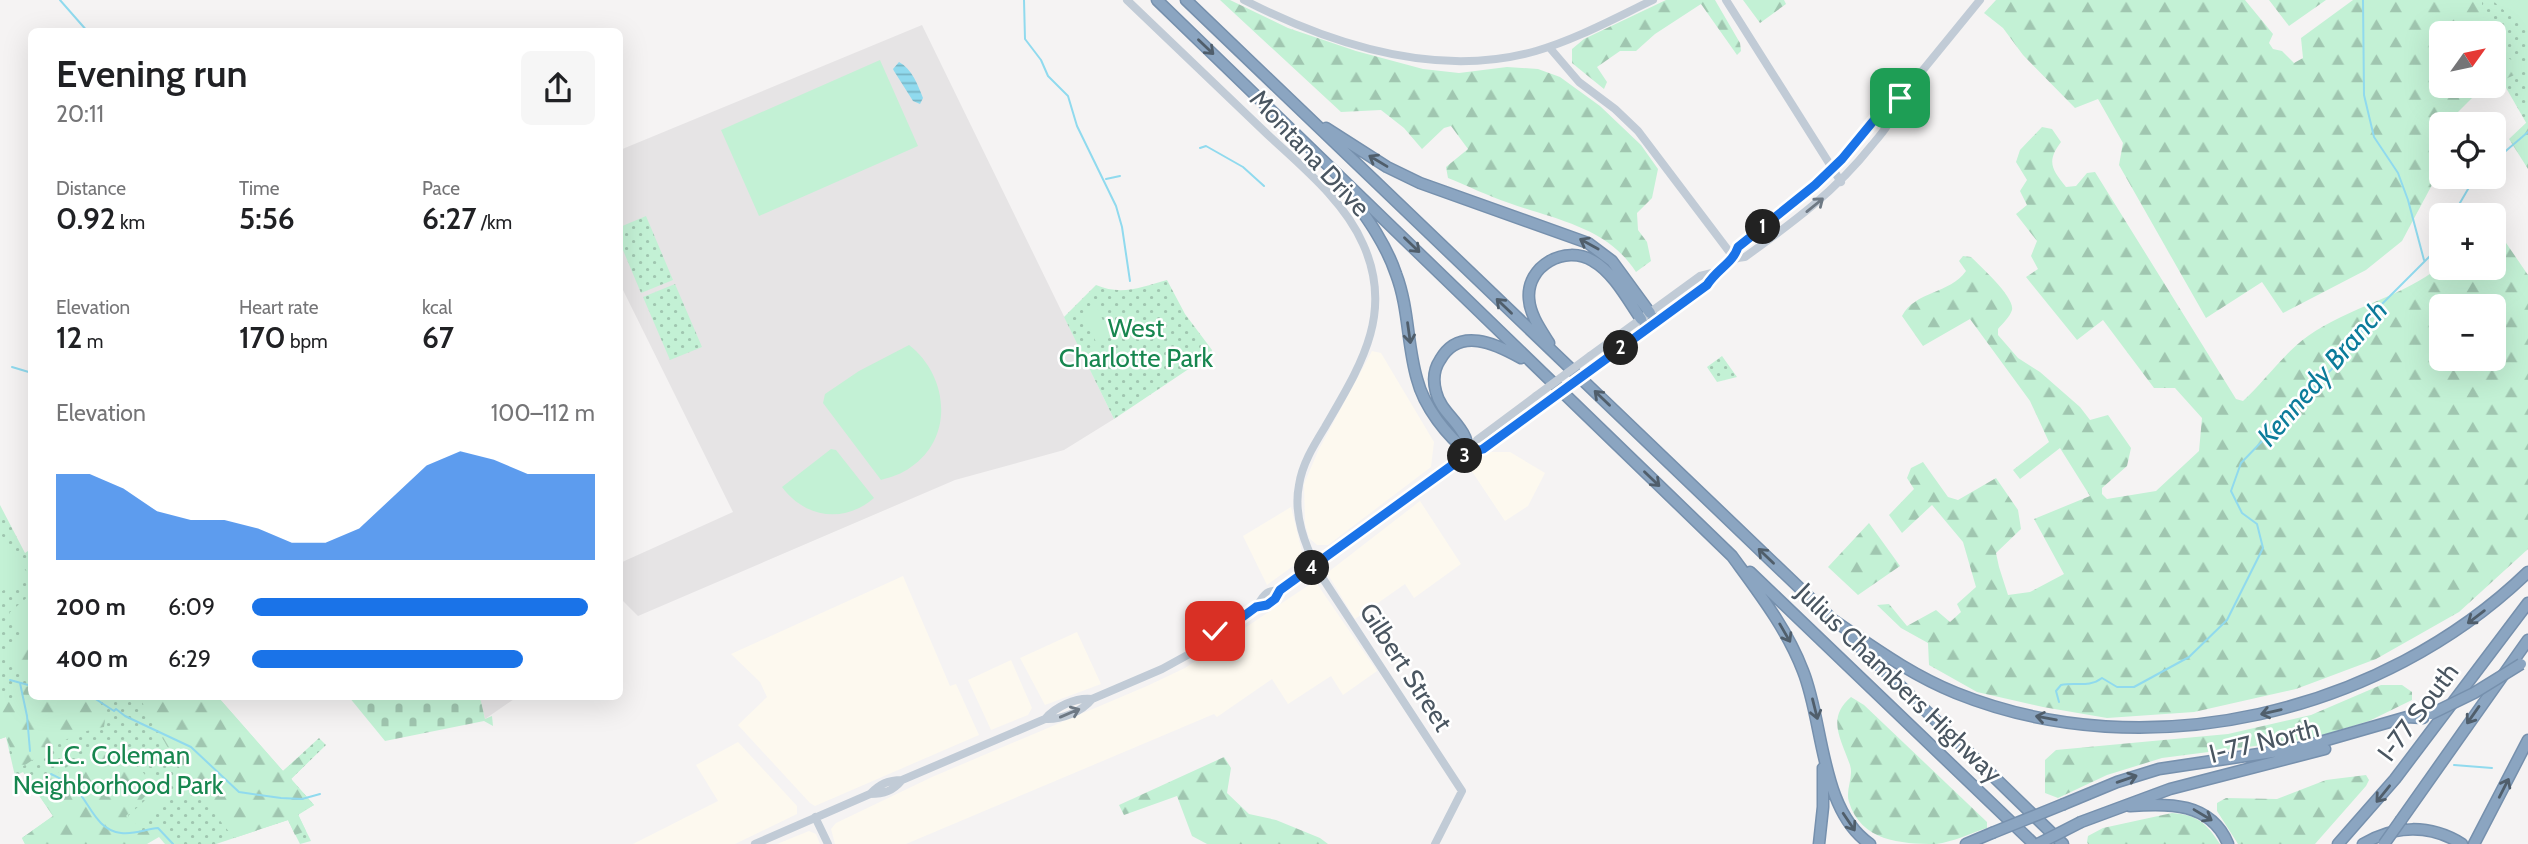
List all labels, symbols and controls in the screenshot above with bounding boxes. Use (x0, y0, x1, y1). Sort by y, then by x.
north arrow (2429, 21, 2506, 98)
map controls (2429, 21, 2506, 371)
one-way arrow (1197, 39, 1214, 56)
text: Evening run (56, 50, 248, 97)
button: share (521, 51, 595, 125)
pin (1870, 68, 1930, 128)
icon: arrive (1881, 79, 1919, 117)
street label: Montana Drive (1243, 83, 1377, 223)
text: 20:11 (56, 100, 104, 128)
button: locate (2429, 112, 2506, 189)
one-way arrow (1368, 154, 1388, 168)
text: Distance (56, 177, 126, 200)
text: Time (239, 177, 279, 200)
text: Pace (422, 177, 460, 200)
one-way arrow (1805, 197, 1823, 213)
text: 0.92 (56, 200, 116, 237)
text: 5:56 (239, 200, 295, 237)
text: 6:27 (422, 200, 476, 237)
button: + (2429, 203, 2506, 280)
pin: 1 (1746, 210, 1780, 244)
text: km (116, 211, 145, 234)
text: /km (476, 211, 512, 234)
text: 1 (1759, 215, 1766, 238)
one-way arrow (1403, 237, 1420, 254)
one-way arrow (1579, 237, 1600, 250)
water label: Kennedy Branch (2250, 293, 2394, 453)
button: − (2429, 294, 2506, 371)
text: Elevation (56, 296, 130, 319)
text: Heart rate (239, 296, 319, 319)
text: kcal (422, 296, 452, 319)
one-way arrow (1495, 297, 1512, 314)
park label: West Charlotte Park (1059, 312, 1214, 374)
text: 12 (56, 319, 82, 356)
text: 170 (239, 319, 286, 356)
text: 67 (422, 319, 454, 356)
one-way arrow (1403, 321, 1416, 343)
text: m (82, 330, 103, 353)
text: bpm (286, 330, 328, 353)
pin: 2 (1604, 330, 1638, 366)
text: 2 (1615, 336, 1626, 359)
one-way arrow (1594, 390, 1611, 407)
text: Elevation (56, 399, 146, 427)
text: 100–112 m (491, 399, 595, 427)
pin: 3 (1448, 438, 1482, 474)
text: 3 (1459, 444, 1470, 467)
one-way arrow (1643, 470, 1660, 487)
one-way arrow (1758, 547, 1775, 564)
pin: 4 (1294, 550, 1330, 586)
text: 4 (1306, 556, 1317, 579)
street label: Julius Chambers Highway (1789, 576, 2009, 790)
text: 200 m (56, 593, 126, 621)
text: 6:09 (168, 593, 215, 621)
street label: Gilbert Street (1353, 597, 1459, 737)
pin (1185, 601, 1245, 661)
one-way arrow (2467, 609, 2486, 624)
icon: check (1196, 612, 1234, 650)
one-way arrow (1778, 622, 1792, 642)
text: 400 m (56, 645, 128, 673)
text: 6:29 (168, 645, 211, 673)
street label: I-77 South (2371, 656, 2465, 768)
one-way arrow (1809, 698, 1822, 720)
one-way arrow (2466, 705, 2480, 724)
one-way arrow (1059, 706, 1080, 719)
one-way arrow (2260, 706, 2283, 719)
one-way arrow (2035, 710, 2058, 724)
street label: I-77 North (2206, 712, 2322, 770)
park label: L.C. Coleman Neighborhood Park (13, 739, 224, 801)
one-way arrow (2116, 772, 2138, 784)
one-way arrow (2498, 778, 2512, 799)
one-way arrow (2375, 785, 2391, 803)
one-way arrow (2192, 809, 2212, 823)
one-way arrow (1842, 812, 1856, 831)

